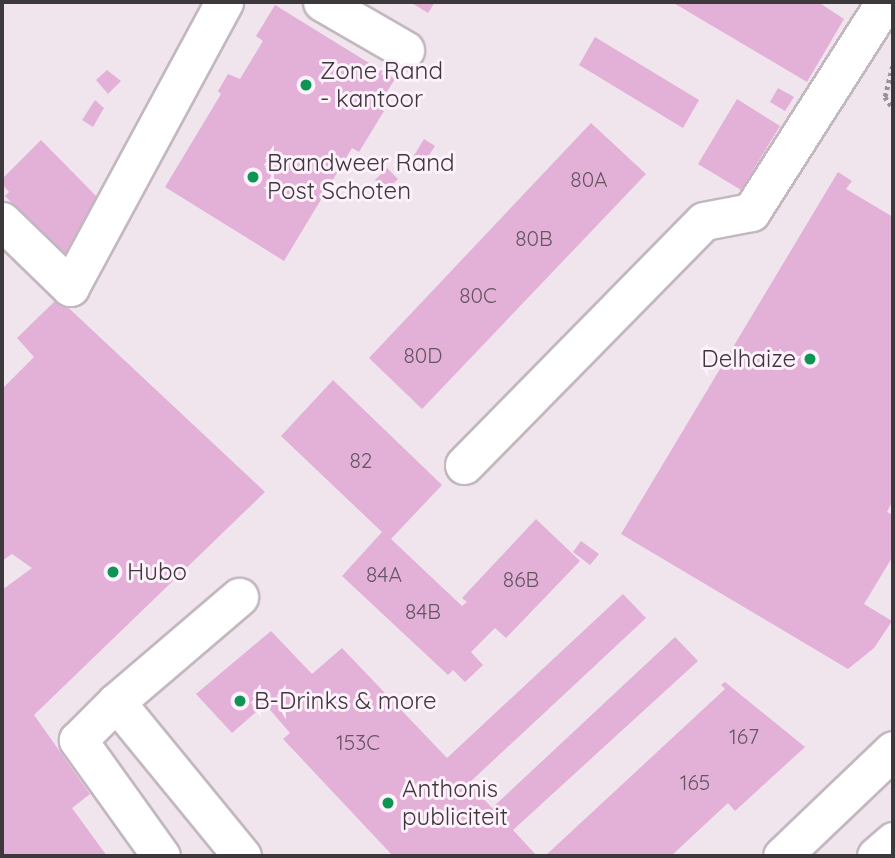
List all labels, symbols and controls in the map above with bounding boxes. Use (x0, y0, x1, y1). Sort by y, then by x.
place label: Zone Rand - kantoor (320, 57, 443, 113)
marker: Zone Rand - kantoor (298, 77, 314, 93)
place label: Brandweer Rand Post Schoten (267, 149, 455, 205)
house number: 80A (570, 166, 608, 192)
marker: Brandweer Rand Post Schoten (245, 169, 261, 185)
house number: 80B (515, 225, 553, 251)
house number: 80C (459, 282, 497, 308)
house number: 80D (404, 342, 442, 368)
place label: Delhaize (701, 345, 796, 373)
marker: Delhaize (802, 351, 818, 367)
house number: 82 (350, 447, 372, 473)
place label: Hubo (127, 558, 187, 586)
house number: 84A (366, 561, 402, 587)
marker: Hubo (105, 564, 121, 580)
house number: 86B (503, 566, 539, 592)
house number: 84B (405, 598, 441, 624)
place label: B-Drinks & more (254, 687, 437, 715)
marker: B-Drinks & more (232, 693, 248, 709)
house number: 167 (729, 723, 759, 749)
house number: 153C (336, 729, 380, 755)
house number: 165 (680, 769, 710, 795)
place label: Anthonis publiciteit (402, 775, 508, 831)
marker: Anthonis publiciteit (380, 795, 396, 811)

